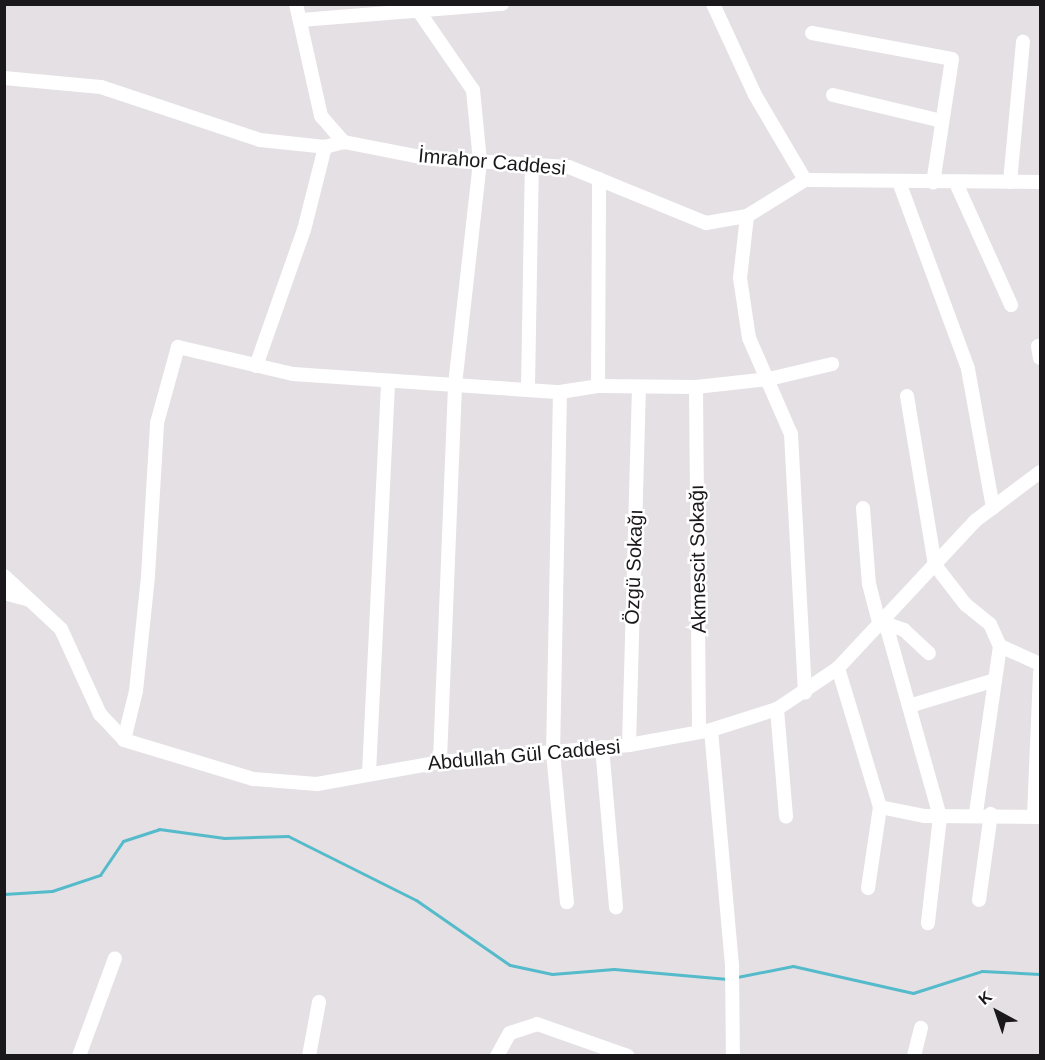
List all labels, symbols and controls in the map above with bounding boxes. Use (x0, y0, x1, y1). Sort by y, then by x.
street label: İmrahor Caddesi (417, 144, 567, 180)
street label: Akmescit Sokağı (685, 484, 711, 634)
street label: Özgü Sokağı (620, 509, 648, 625)
street label: Abdullah Gül Caddesi (427, 735, 621, 775)
north arrow (967, 982, 1027, 1042)
text: K (975, 988, 995, 1008)

